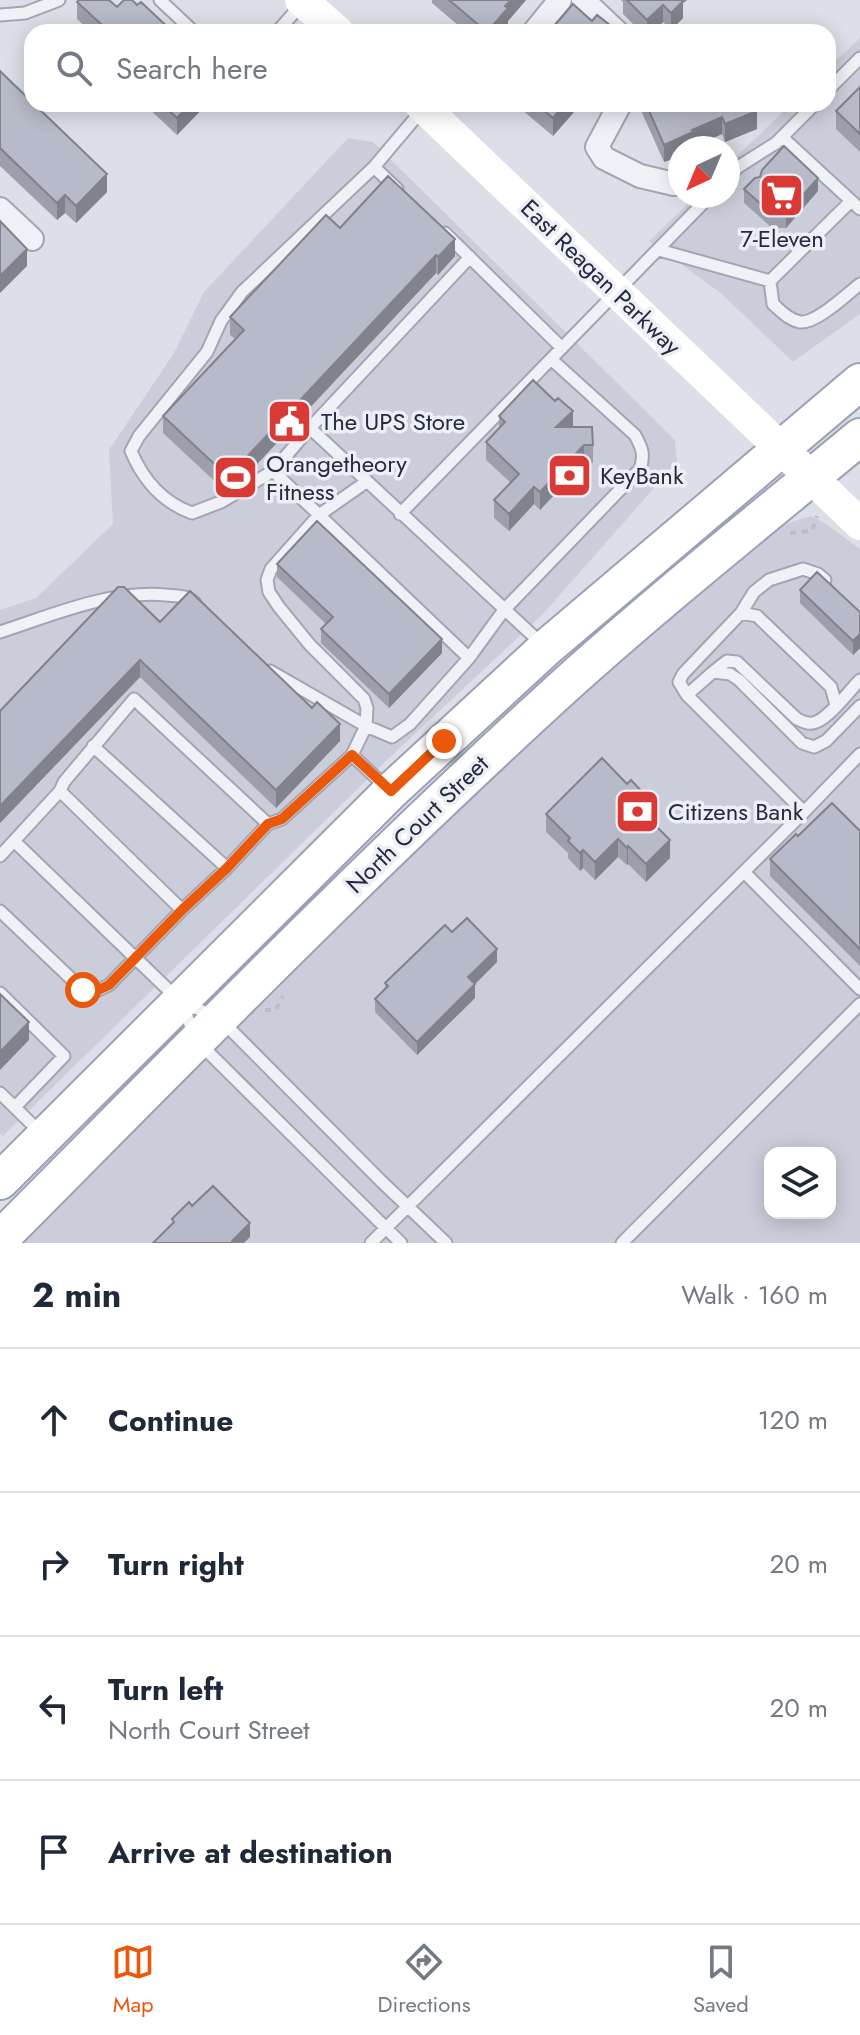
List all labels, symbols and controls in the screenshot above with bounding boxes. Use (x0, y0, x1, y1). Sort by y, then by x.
search box (24, 24, 836, 112)
icon: search (52, 46, 96, 90)
text: Search here (116, 47, 268, 90)
north arrow (668, 136, 740, 208)
supermarket icon: 7-Eleven (758, 172, 806, 220)
street label: East Reagan Parkway (513, 191, 689, 363)
place label: 7-Eleven (740, 221, 824, 256)
public building icon: The UPS Store (266, 397, 314, 445)
place label: The UPS Store (321, 404, 465, 439)
place label: Orangetheory Fitness (266, 446, 407, 509)
bank icon: KeyBank (545, 451, 593, 499)
sports icon: Orangetheory Fitness (211, 453, 259, 501)
place label: KeyBank (600, 458, 684, 493)
route end (426, 723, 462, 759)
street label: North Court Street (338, 747, 496, 901)
bank icon: Citizens Bank (613, 787, 661, 835)
place label: Citizens Bank (668, 794, 804, 829)
route start (65, 972, 101, 1008)
map controls (764, 1147, 836, 1219)
button: layers (764, 1147, 836, 1219)
text: 2 min (32, 1271, 121, 1320)
text: Walk · 160 m (681, 1276, 828, 1314)
icon: ahead (32, 1398, 76, 1442)
text: Continue (108, 1399, 234, 1442)
text: 120 m (758, 1401, 828, 1439)
icon: right (32, 1542, 76, 1586)
text: Turn right (108, 1543, 244, 1586)
text: 20 m (770, 1545, 828, 1583)
text: Turn left (108, 1668, 223, 1711)
icon: left (32, 1686, 76, 1730)
text: 20 m (770, 1689, 828, 1727)
text: North Court Street (108, 1711, 310, 1749)
icon: arrive (32, 1830, 76, 1874)
text: Arrive at destination (108, 1831, 393, 1874)
tab: Map (111, 1940, 155, 2020)
tab: Directions (378, 1940, 471, 2020)
tab: Saved (693, 1940, 749, 2020)

